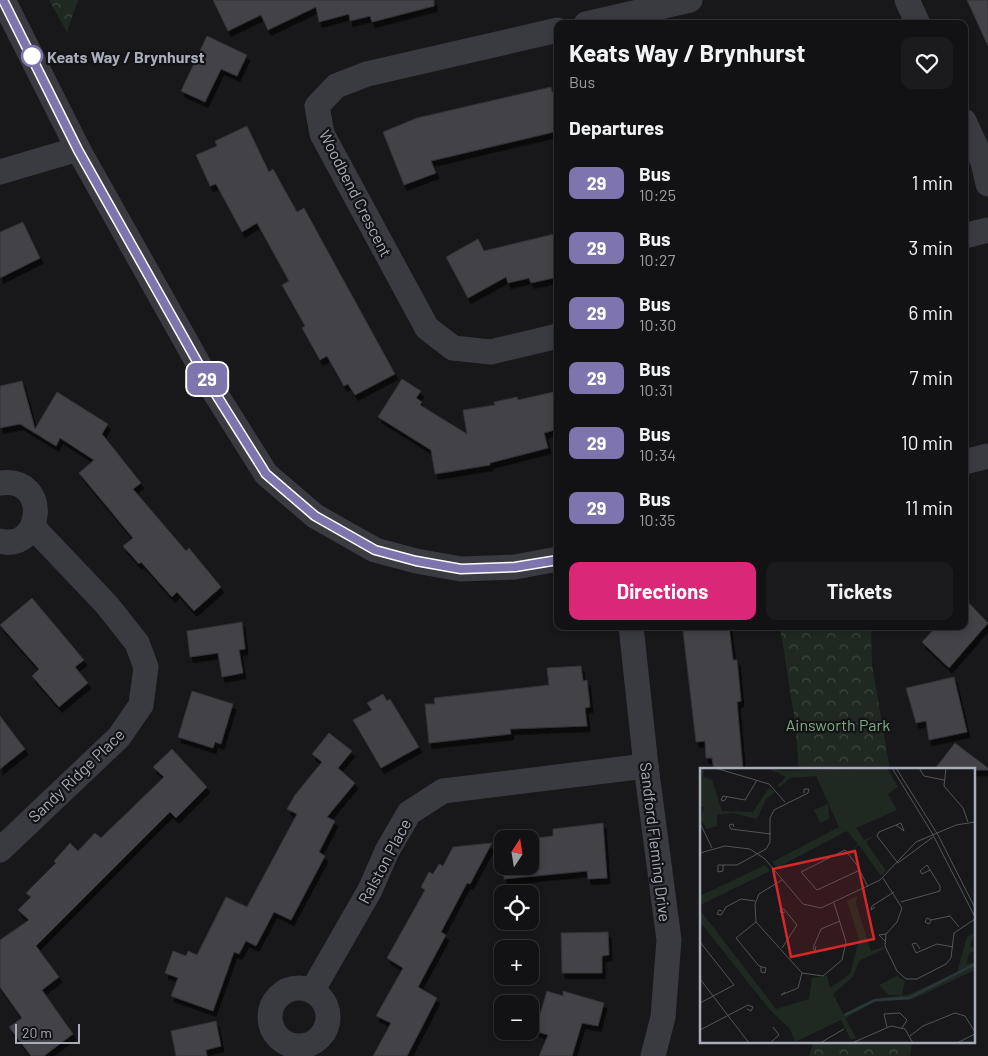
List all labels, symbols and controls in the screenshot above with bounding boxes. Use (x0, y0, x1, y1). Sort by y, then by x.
button: heart (901, 37, 953, 89)
text: Keats Way / Brynhurst (569, 38, 805, 67)
marker: Keats Way / Brynhurst (21, 45, 43, 67)
place label: Keats Way / Brynhurst (47, 47, 205, 66)
text: Bus (569, 72, 595, 91)
text: Departures (569, 116, 664, 139)
street label: Woodbend Crescent (316, 126, 396, 260)
text: Bus (639, 162, 671, 185)
text: 1 min (912, 171, 953, 194)
text: 29 (587, 172, 606, 194)
text: 10:25 (639, 185, 676, 204)
text: Bus (639, 227, 671, 250)
text: 3 min (909, 236, 953, 259)
text: 29 (587, 237, 606, 259)
text: 10:27 (639, 250, 675, 269)
text: Bus (639, 292, 671, 315)
text: 6 min (909, 301, 953, 324)
text: 29 (587, 302, 606, 324)
text: 10:30 (639, 315, 676, 334)
text: Bus (639, 357, 671, 380)
line badge: 29 (184, 363, 230, 395)
text: 7 min (909, 366, 953, 389)
text: 29 (587, 367, 606, 389)
text: 29 (197, 368, 217, 390)
text: 10:31 (639, 380, 673, 399)
text: Bus (639, 422, 671, 445)
text: 10 min (901, 431, 953, 454)
text: 29 (587, 432, 606, 454)
text: 10:34 (639, 445, 676, 464)
text: Bus (639, 487, 671, 510)
text: 11 min (905, 496, 953, 519)
text: 29 (587, 497, 606, 519)
text: 10:35 (639, 510, 676, 529)
button: Directions (569, 562, 756, 620)
button: Tickets (766, 562, 953, 620)
park label: Ainsworth Park (786, 715, 890, 734)
street label: Sandy Ridge Place (24, 724, 128, 826)
street label: Sandford Fleming Drive (637, 761, 675, 923)
inset map (700, 768, 976, 1044)
street label: Ralston Place (354, 815, 414, 907)
north arrow (494, 830, 539, 875)
map controls (494, 830, 539, 1040)
button: locate (494, 885, 539, 930)
button: + (494, 940, 539, 985)
button: − (494, 995, 539, 1040)
scale bar (15, 1021, 80, 1044)
text: 20 m (22, 1024, 52, 1041)

